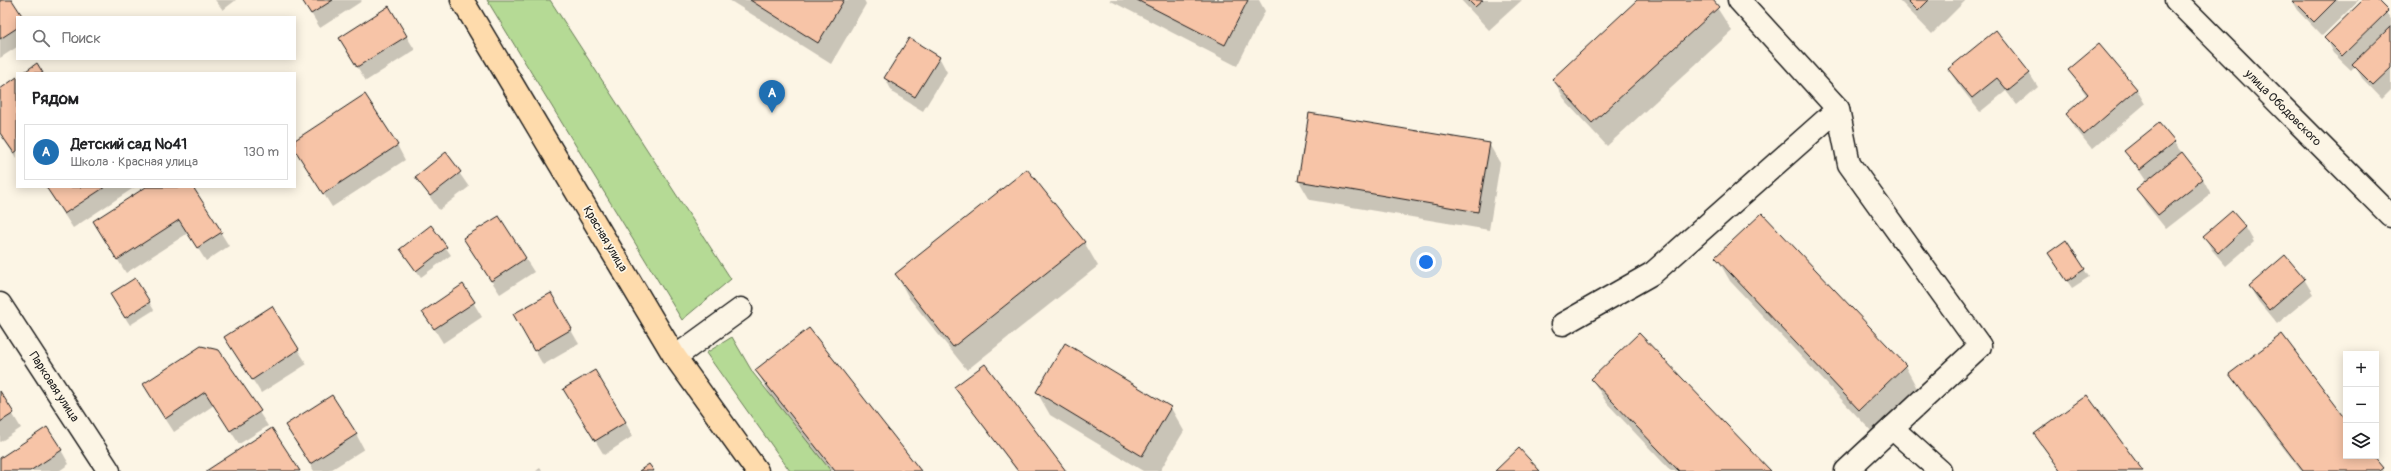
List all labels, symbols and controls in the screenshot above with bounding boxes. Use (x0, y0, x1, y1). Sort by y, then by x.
search box (16, 16, 296, 60)
icon: search (30, 27, 52, 49)
text: Поиск (62, 29, 101, 48)
street label: улица Ободовского (2241, 66, 2325, 150)
pin: A (759, 80, 785, 113)
text: Рядом (32, 88, 79, 109)
text: Детский сад №41 (71, 135, 187, 154)
text: A (42, 144, 50, 160)
text: 130 m (243, 144, 279, 160)
text: Школа · Красная улица (71, 154, 198, 170)
street label: Красная улица (580, 203, 631, 275)
your location (1416, 252, 1436, 272)
street label: Парковая улица (26, 349, 82, 425)
map controls (2343, 351, 2379, 459)
button: + (2343, 351, 2379, 387)
button: − (2343, 387, 2379, 423)
button: layers (2343, 423, 2379, 459)

